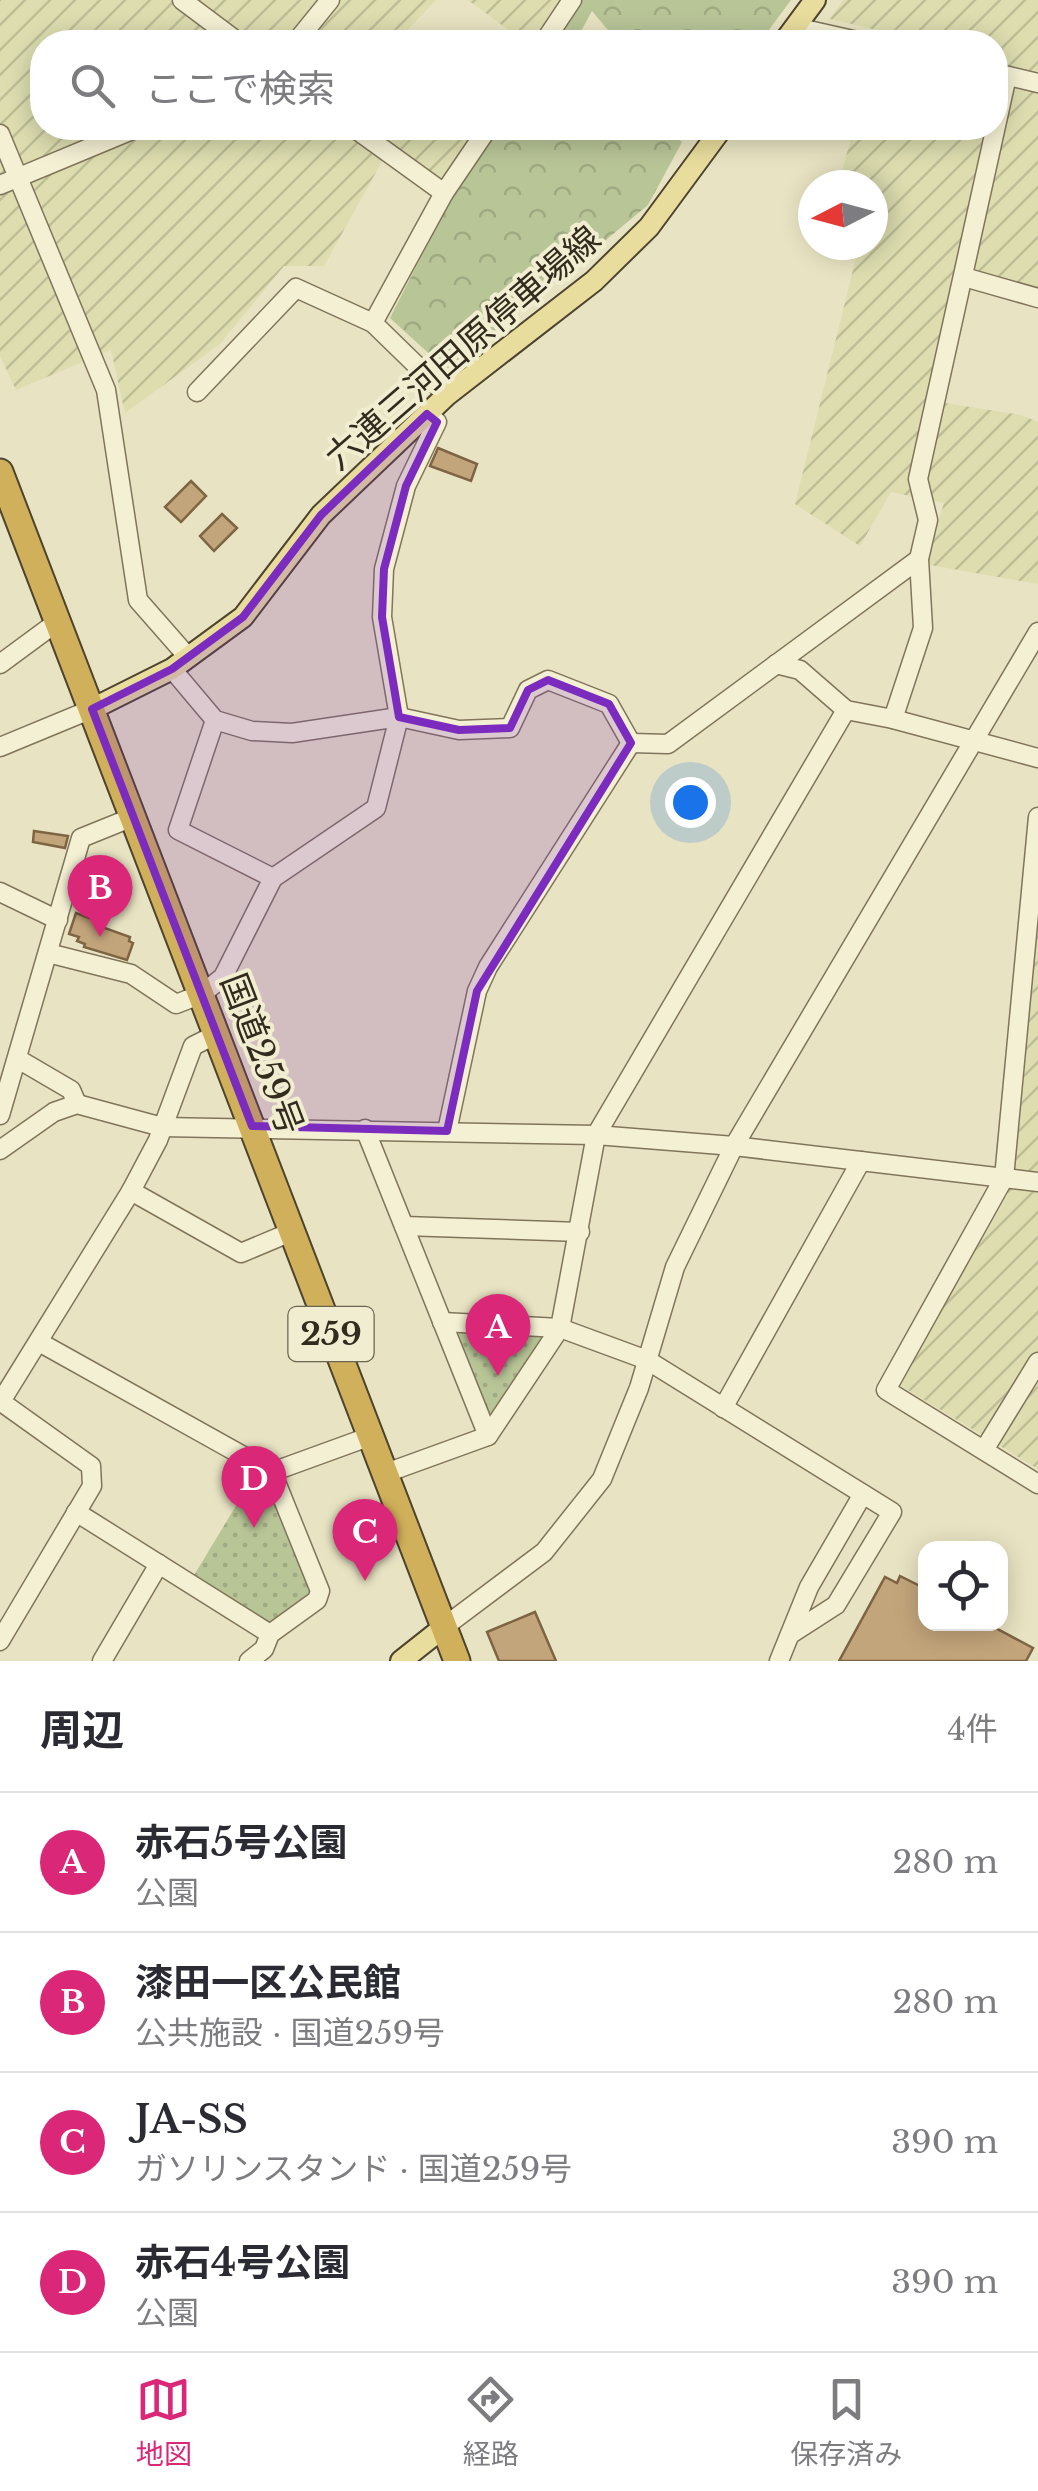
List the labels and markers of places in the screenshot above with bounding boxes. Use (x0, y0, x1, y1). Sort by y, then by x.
pin: B (68, 854, 132, 937)
pin: A (466, 1294, 530, 1376)
pin: D (222, 1446, 286, 1528)
pin: C (332, 1498, 398, 1581)

